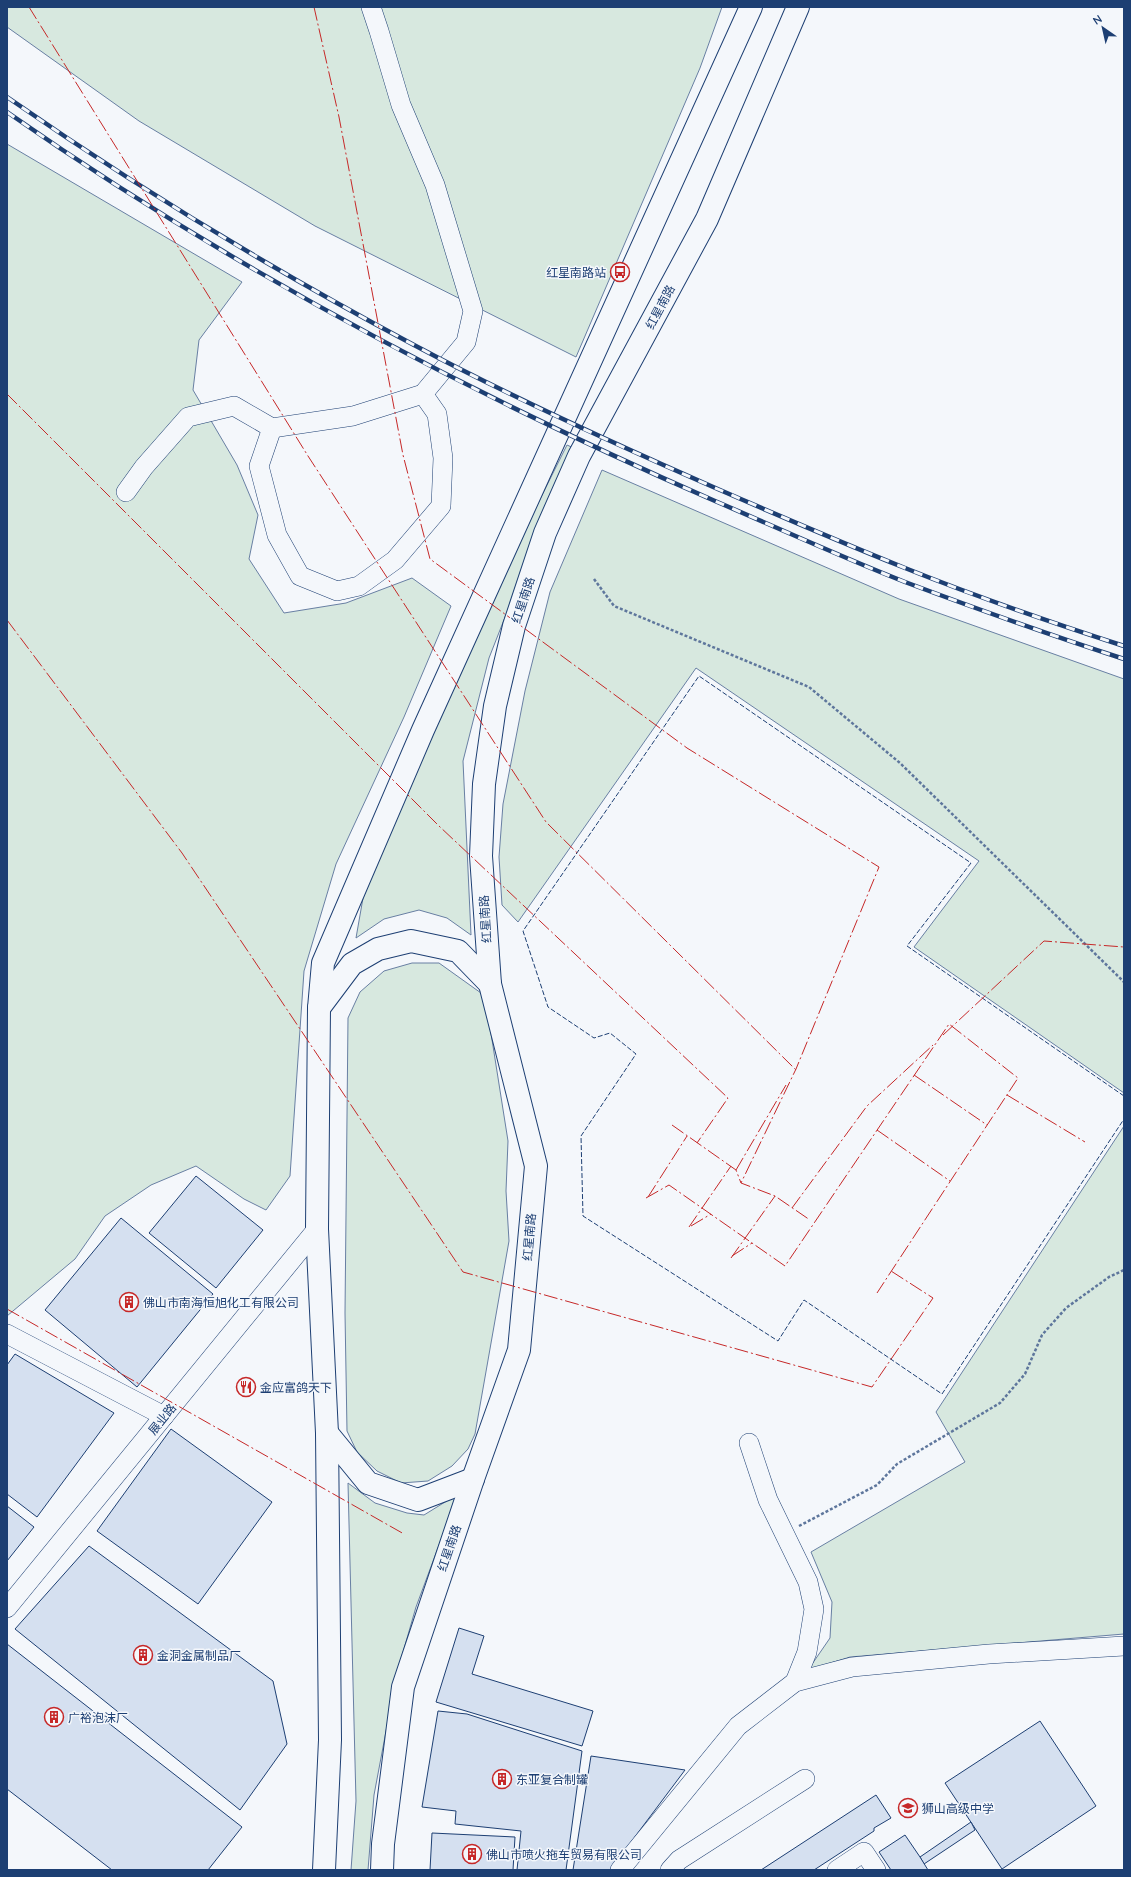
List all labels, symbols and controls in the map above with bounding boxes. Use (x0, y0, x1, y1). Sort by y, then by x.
north arrow (1083, 8, 1123, 48)
text: N (1090, 12, 1105, 28)
bus stop icon: 红星南路站 (609, 261, 631, 283)
place label: 红星南路站 (546, 265, 606, 280)
street label: 红星南路 (642, 282, 678, 332)
street label: 红星南路 (508, 575, 538, 625)
street label: 红星南路 (476, 895, 494, 943)
street label: 红星南路 (519, 1212, 539, 1262)
building icon: 佛山市南海恒旭化工有限公司 (118, 1291, 140, 1313)
place label: 佛山市南海恒旭化工有限公司 (143, 1295, 299, 1310)
restaurant icon: 金应富鸽天下 (235, 1376, 257, 1398)
place label: 金应富鸽天下 (260, 1380, 332, 1395)
street label: 展业路 (145, 1400, 179, 1438)
street label: 红星南路 (434, 1523, 464, 1573)
building icon: 金洞金属制品厂 (132, 1644, 154, 1666)
place label: 金洞金属制品厂 (157, 1648, 241, 1663)
building icon: 广裕泡沫厂 (43, 1706, 65, 1728)
place label: 广裕泡沫厂 (68, 1710, 128, 1725)
building icon: 东亚复合制罐 (491, 1768, 513, 1790)
place label: 东亚复合制罐 (516, 1772, 588, 1787)
school or university icon: 狮山高级中学 (897, 1797, 919, 1819)
place label: 狮山高级中学 (922, 1801, 994, 1816)
building icon: 佛山市喷火拖车贸易有限公司 (461, 1843, 483, 1865)
place label: 佛山市喷火拖车贸易有限公司 (486, 1847, 642, 1862)

